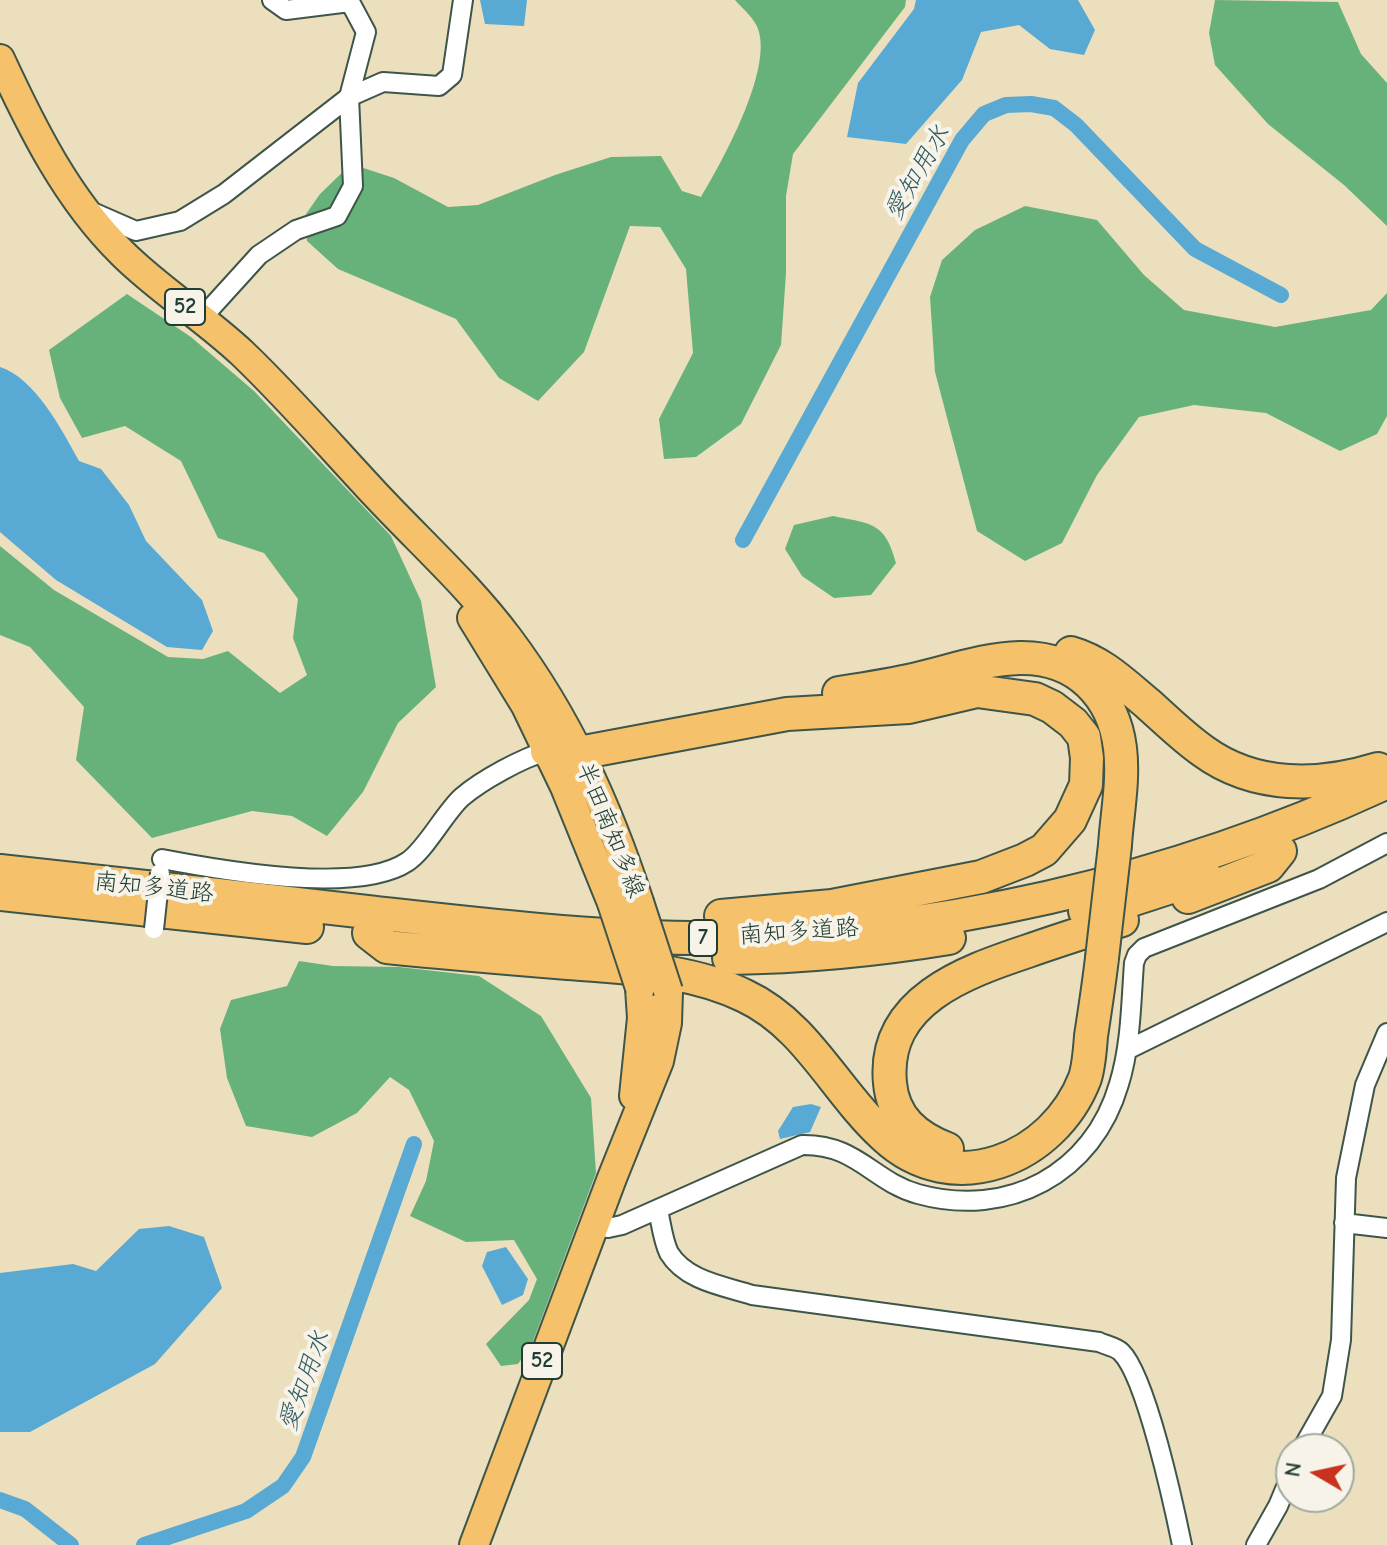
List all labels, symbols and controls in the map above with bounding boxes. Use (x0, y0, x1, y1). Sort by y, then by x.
water label: 愛知用水 (878, 120, 958, 226)
road number: 52 (165, 289, 205, 325)
street label: 半田南知多線 (570, 758, 650, 902)
street label: 南知多道路 (93, 867, 215, 909)
street label: 南知多道路 (738, 913, 860, 951)
road number: 7 (689, 920, 717, 956)
water label: 愛知用水 (273, 1327, 337, 1435)
road number: 52 (522, 1343, 562, 1379)
north arrow (1275, 1433, 1355, 1513)
text: N (1279, 1460, 1307, 1479)

